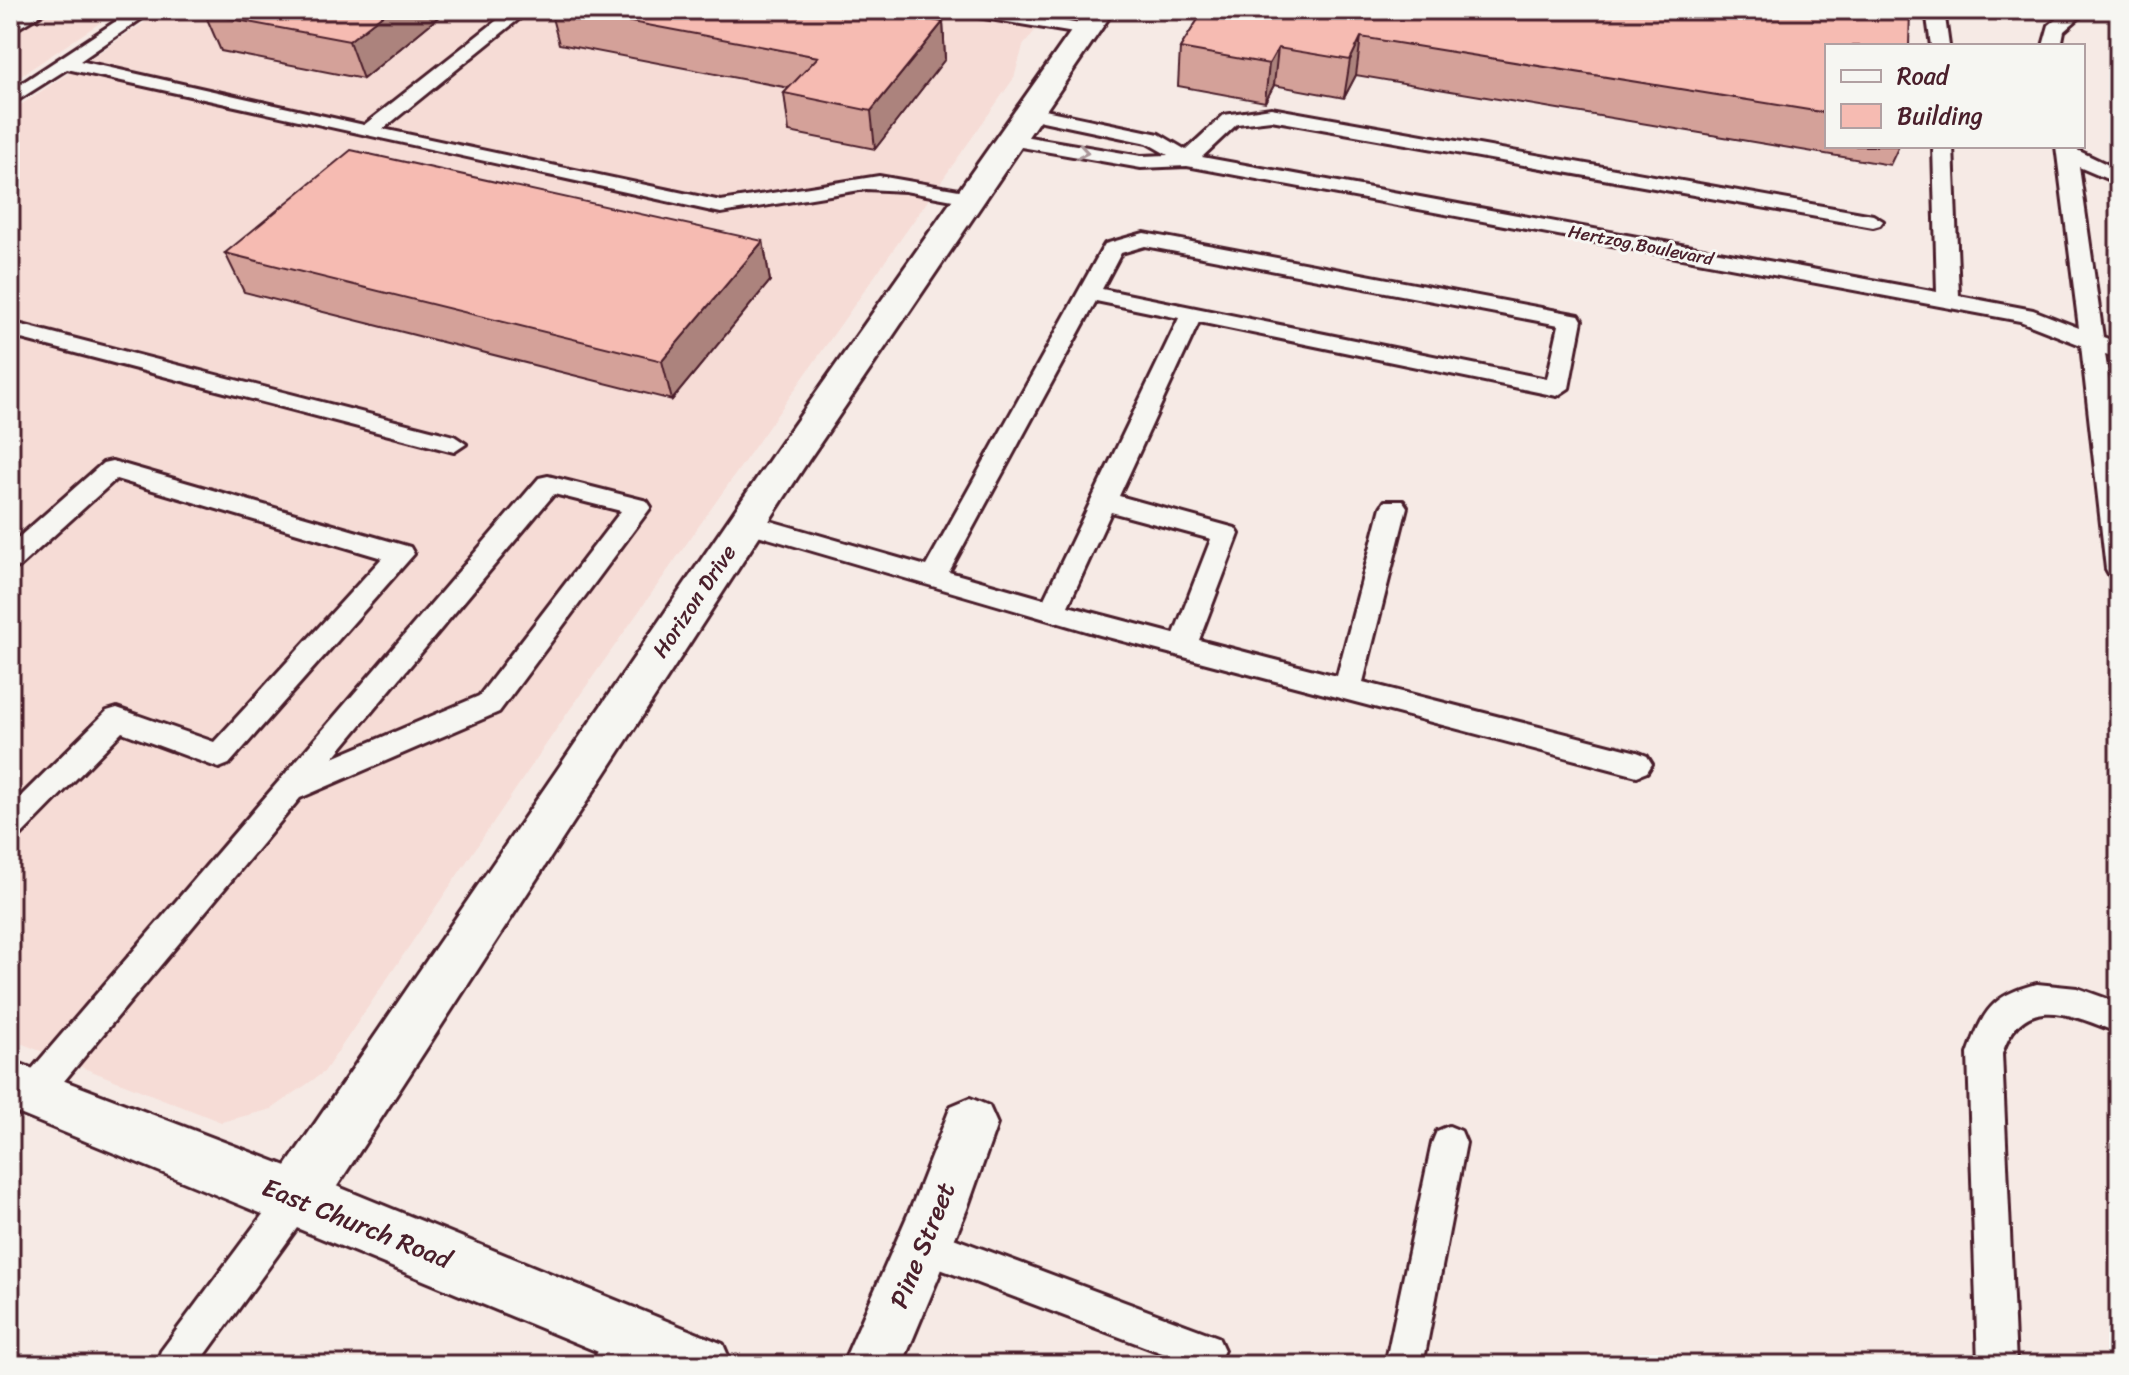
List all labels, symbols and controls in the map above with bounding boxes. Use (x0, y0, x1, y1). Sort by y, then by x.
legend (1825, 44, 2085, 148)
text: Road (1897, 55, 1951, 97)
text: Building (1897, 95, 1983, 137)
one-way arrow (1076, 143, 1090, 160)
street label: Hertzog Boulevard (1566, 215, 1718, 275)
street label: Horizon Drive (641, 536, 747, 666)
street label: East Church Road (255, 1164, 461, 1283)
street label: Pine Street (876, 1175, 968, 1315)

